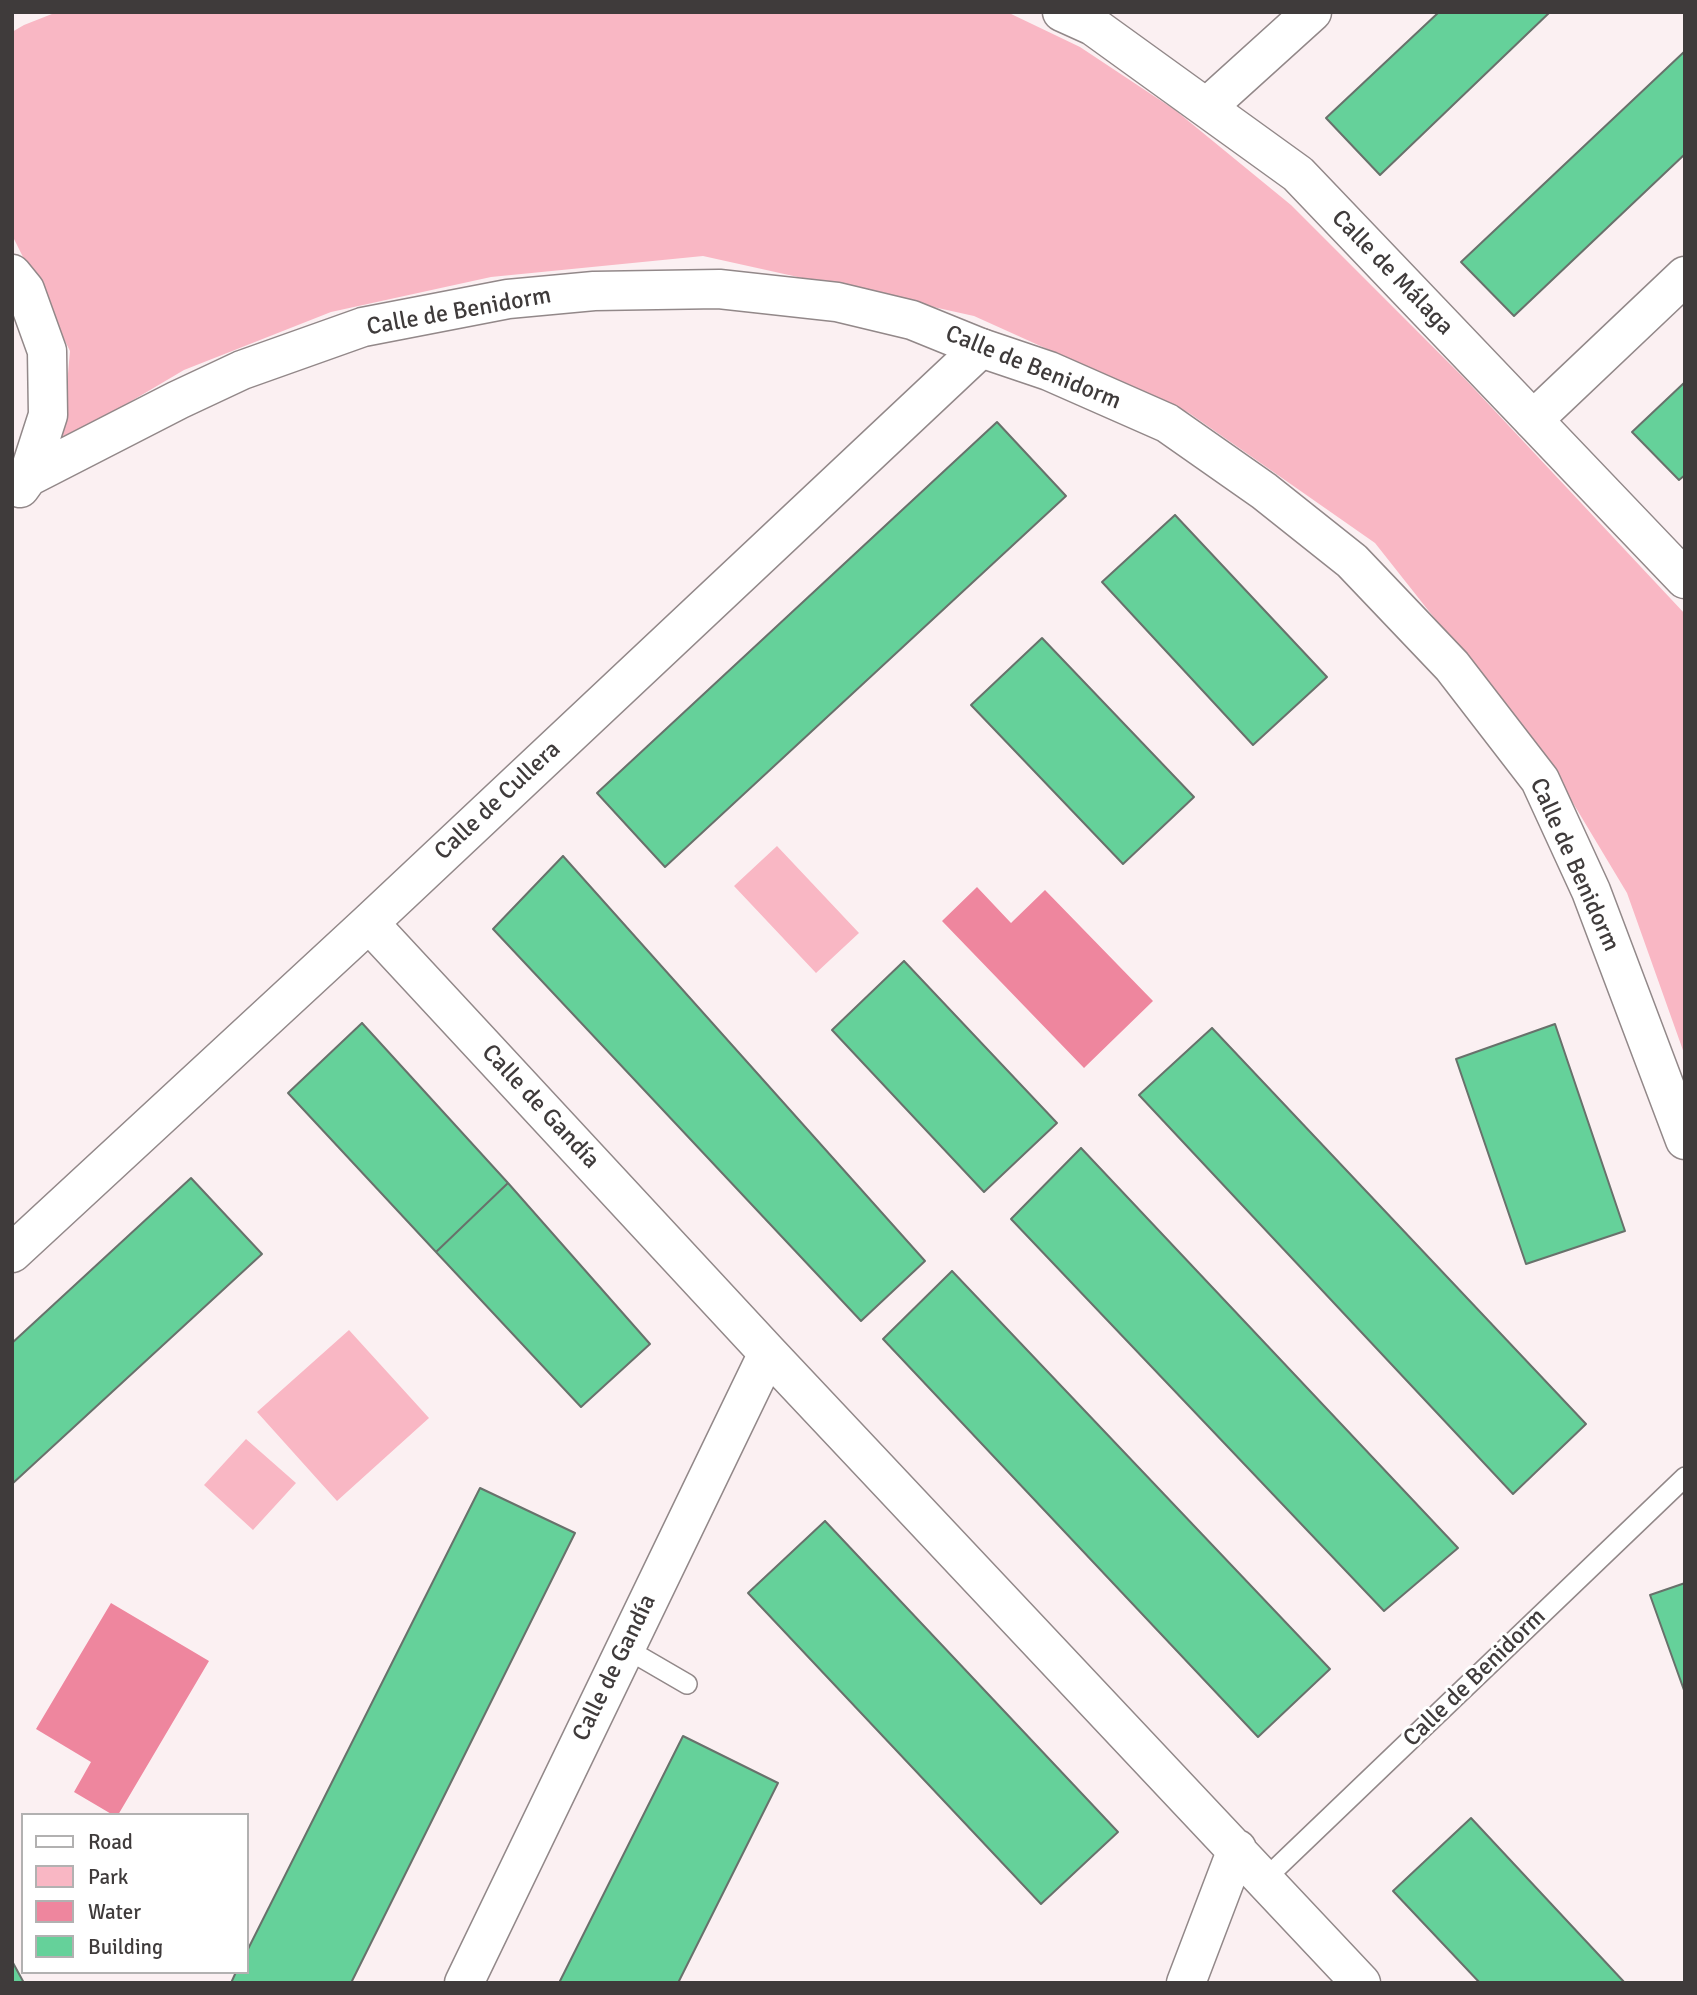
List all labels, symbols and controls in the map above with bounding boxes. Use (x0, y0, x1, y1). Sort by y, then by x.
street label: Calle de Málaga (1325, 204, 1459, 342)
street label: Calle de Benidorm (365, 282, 553, 342)
street label: Calle de Benidorm (941, 320, 1125, 416)
street label: Calle de Cullera (429, 735, 567, 867)
street label: Calle de Benidorm (1523, 774, 1625, 956)
street label: Calle de Gandía (475, 1039, 605, 1175)
street label: Calle de Gandía (567, 1590, 663, 1746)
street label: Calle de Benidorm (1398, 1603, 1552, 1753)
legend (21, 1813, 248, 1974)
text: Road (88, 1829, 133, 1855)
text: Park (88, 1864, 128, 1890)
text: Water (88, 1899, 141, 1925)
text: Building (88, 1934, 163, 1960)

